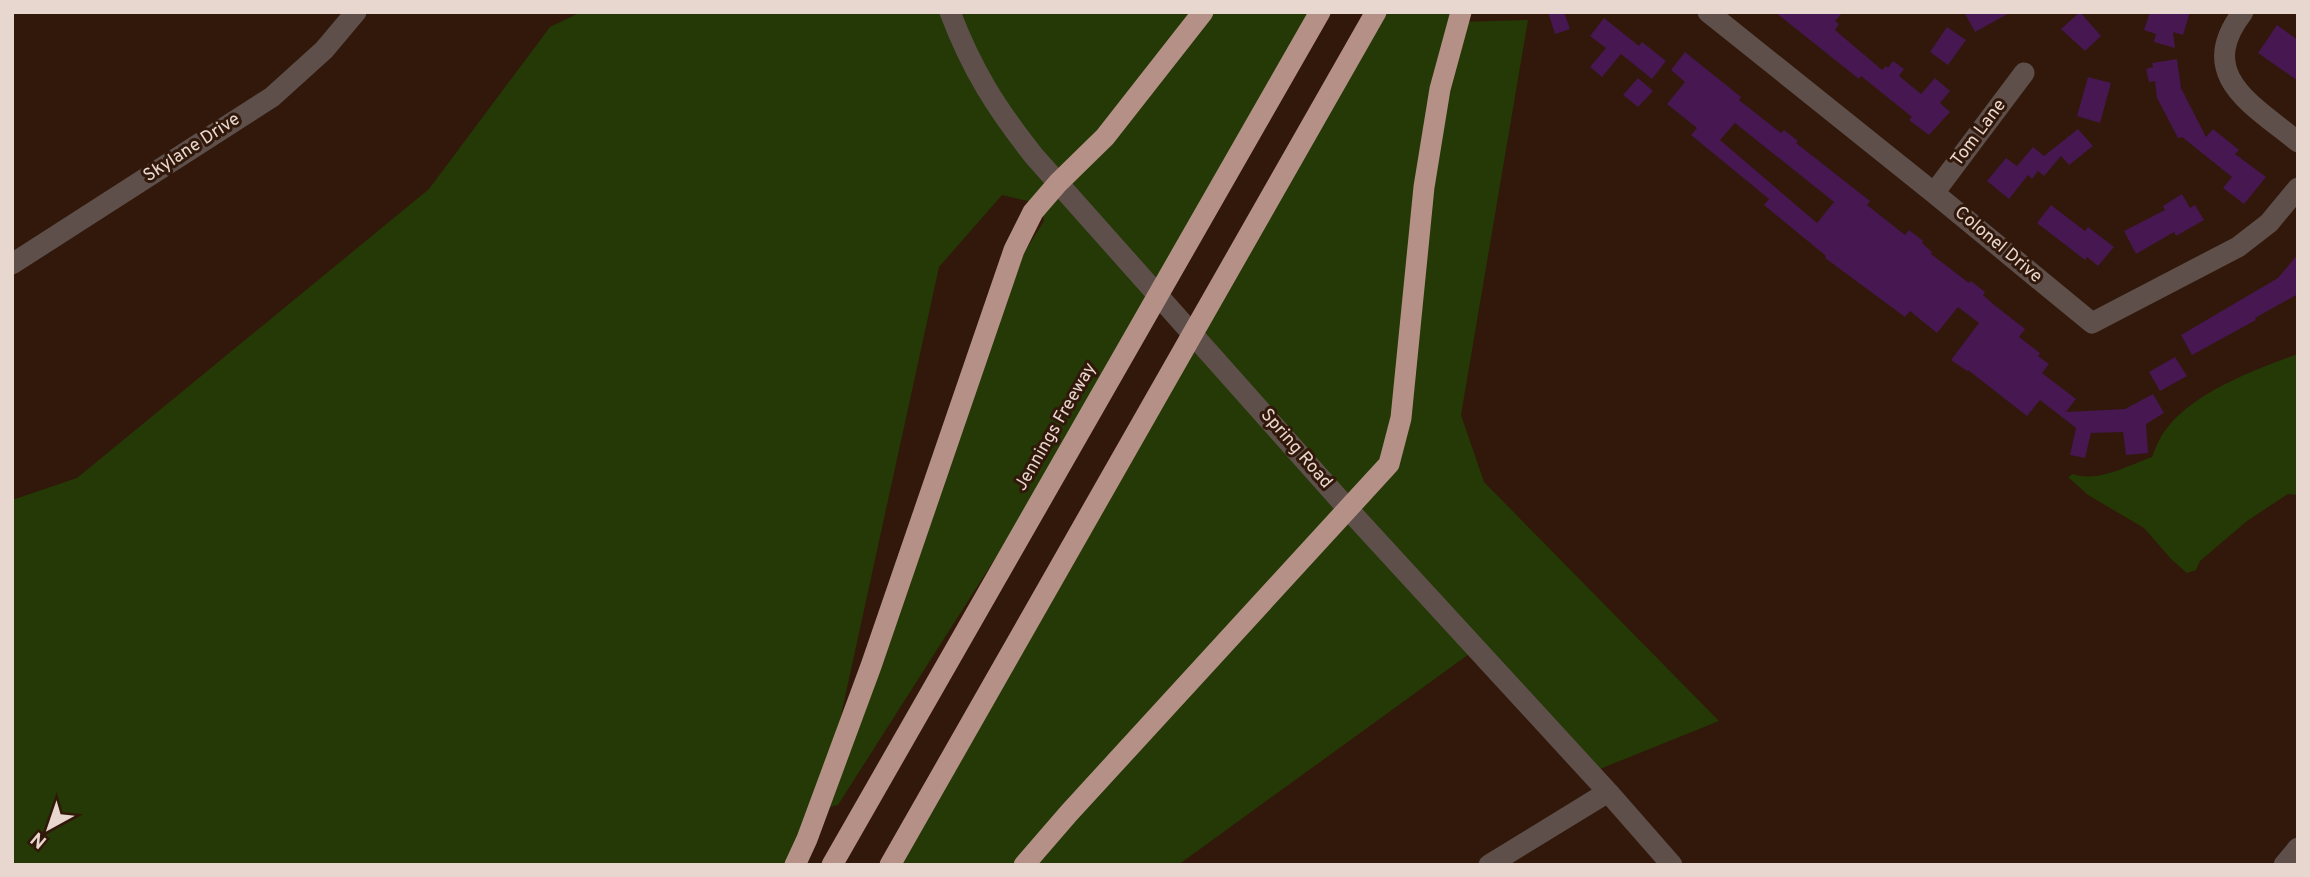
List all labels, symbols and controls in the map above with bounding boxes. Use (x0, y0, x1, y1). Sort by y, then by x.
street label: Tom Lane (1946, 95, 2012, 171)
street label: Skylane Drive (139, 108, 245, 188)
street label: Colonel Drive (1949, 201, 2047, 289)
street label: Jennings Freeway (1010, 359, 1102, 495)
street label: Spring Road (1255, 404, 1337, 494)
north arrow (14, 793, 84, 863)
text: N (26, 826, 52, 853)

